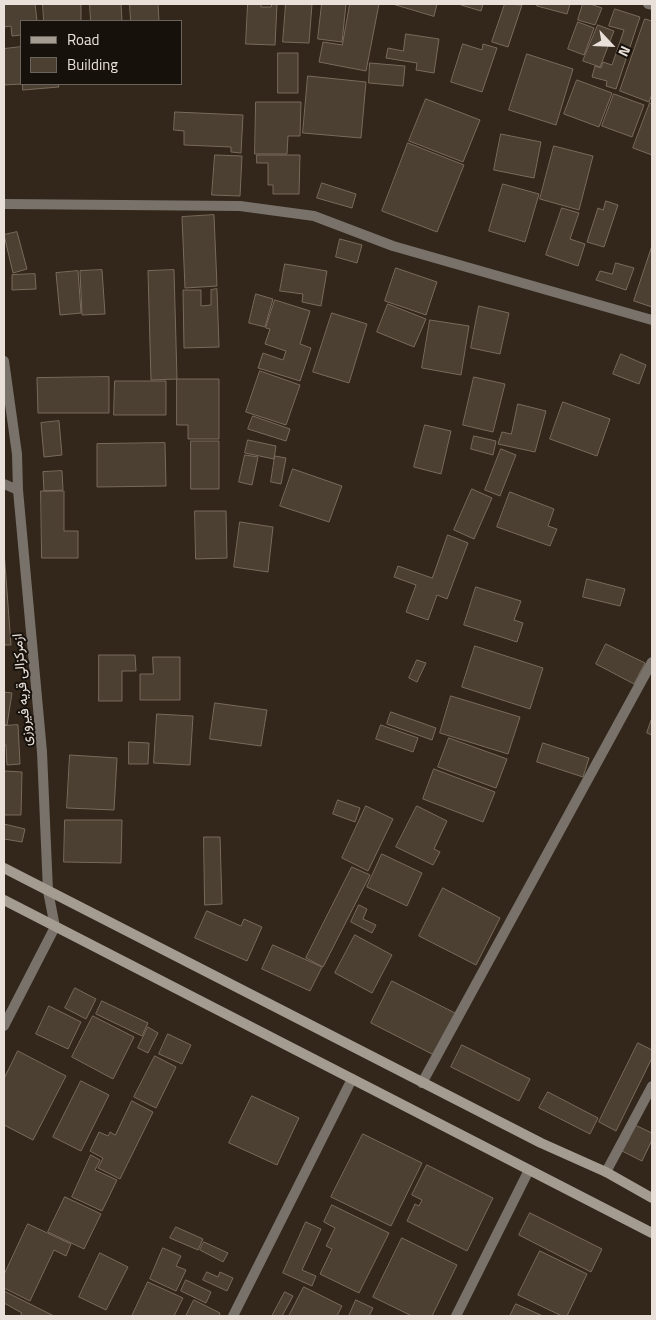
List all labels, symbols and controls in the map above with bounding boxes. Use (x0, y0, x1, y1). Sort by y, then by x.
legend (20, 20, 182, 85)
north arrow (586, 20, 636, 70)
text: Road (67, 28, 99, 51)
text: N (613, 43, 637, 60)
text: Building (67, 53, 118, 76)
street label: ازمرکزالی قریه فیروزی (10, 633, 36, 747)

